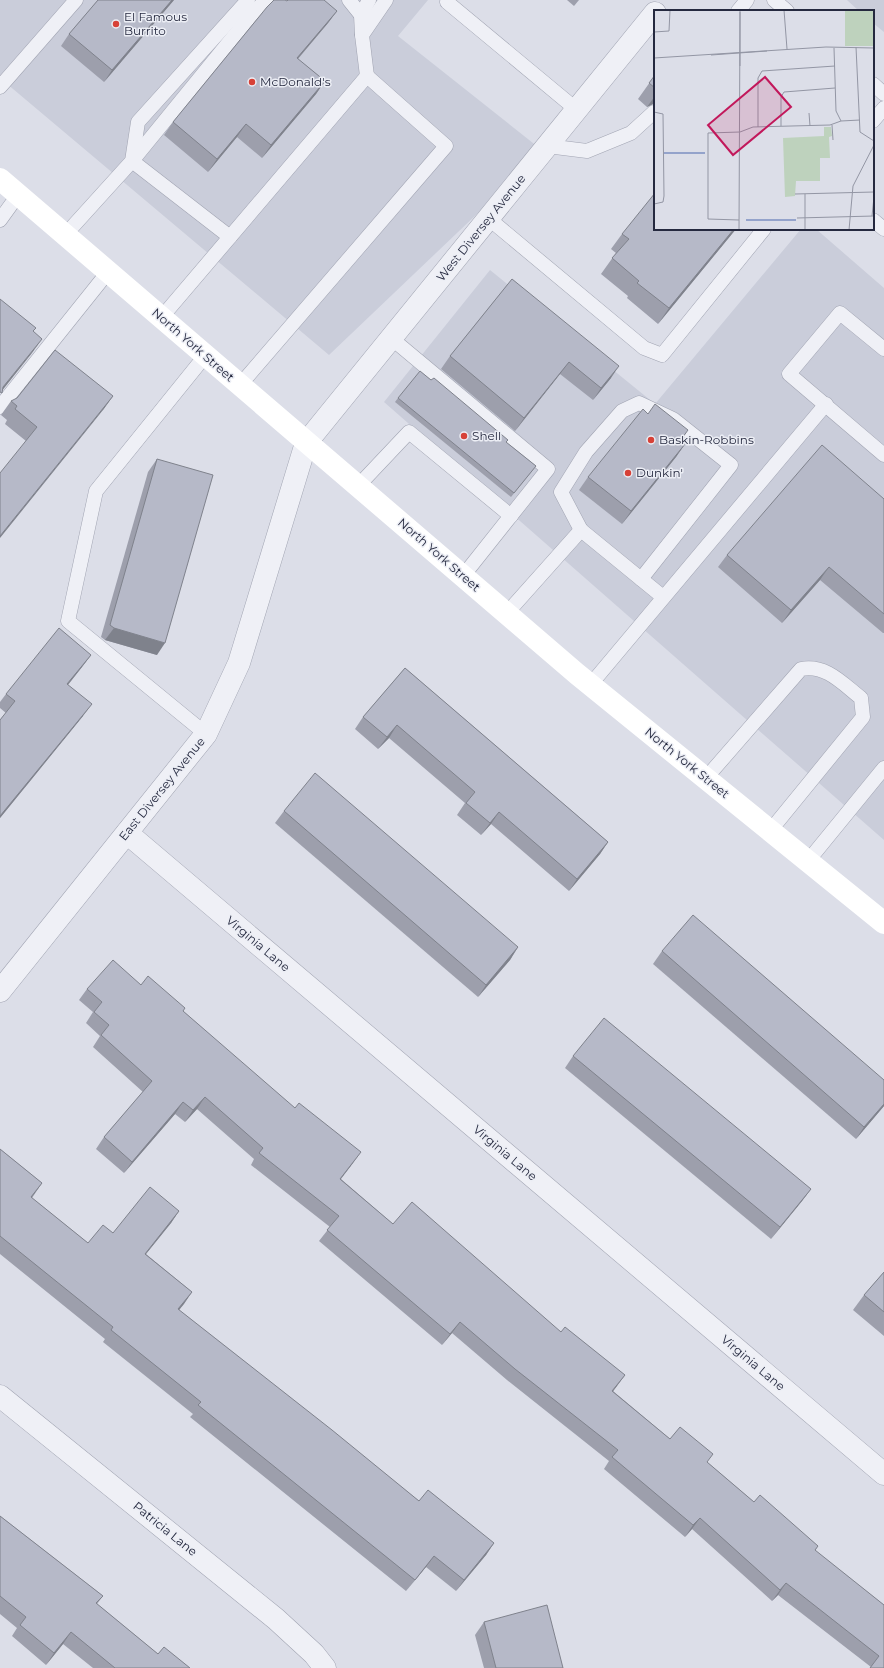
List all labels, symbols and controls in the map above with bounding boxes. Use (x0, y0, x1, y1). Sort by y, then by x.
place label: El Famous Burrito (124, 9, 187, 38)
inset map (654, 10, 874, 230)
marker: El Famous Burrito (111, 19, 121, 29)
place label: McDonald's (260, 74, 331, 89)
marker: McDonald's (247, 77, 257, 87)
street label: West Diversey Avenue (433, 171, 528, 284)
street label: North York Street (149, 305, 238, 385)
place label: Shell (472, 428, 501, 443)
marker: Shell (459, 431, 469, 441)
place label: Baskin-Robbins (659, 432, 754, 447)
marker: Baskin-Robbins (646, 435, 656, 445)
place label: Dunkin' (636, 465, 683, 480)
marker: Dunkin' (623, 468, 633, 478)
street label: North York Street (395, 515, 484, 595)
street label: North York Street (642, 724, 733, 801)
street label: East Diversey Avenue (115, 734, 208, 843)
street label: Virginia Lane (223, 913, 293, 975)
street label: Virginia Lane (470, 1122, 540, 1184)
street label: Virginia Lane (718, 1332, 788, 1394)
street label: Patricia Lane (130, 1498, 200, 1559)

